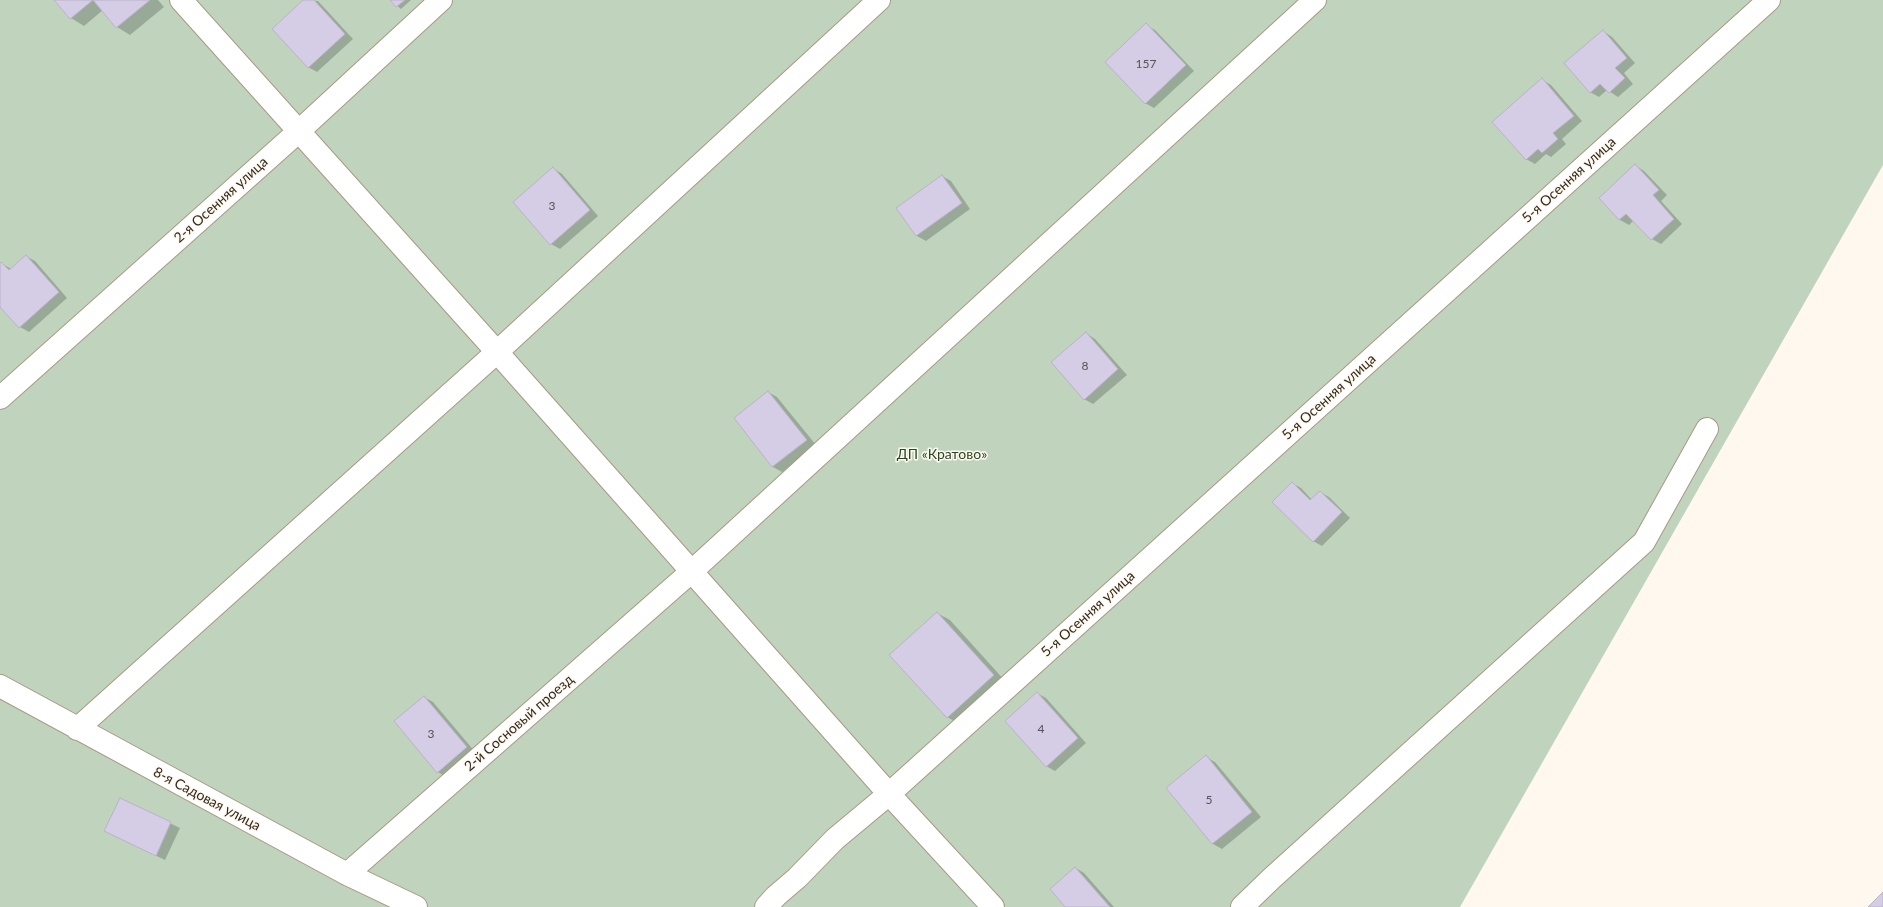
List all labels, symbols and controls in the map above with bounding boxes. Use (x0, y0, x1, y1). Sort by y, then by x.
house number: 157 (1136, 57, 1156, 71)
street label: 5-я Осенняя улица (1519, 134, 1619, 226)
street label: 2-я Осенняя улица (171, 154, 271, 246)
house number: 3 (549, 199, 555, 213)
street label: 5-я Осенняя улица (1279, 351, 1379, 443)
house number: 8 (1082, 359, 1088, 373)
park label: ДП «Кратово» (897, 446, 987, 462)
street label: 5-я Осенняя улица (1038, 568, 1138, 660)
street label: 2-й Сосновый проезд (461, 671, 577, 775)
house number: 4 (1038, 722, 1044, 736)
house number: 3 (428, 727, 434, 741)
street label: 8-я Садовая улица (150, 764, 264, 834)
house number: 5 (1206, 793, 1212, 807)

